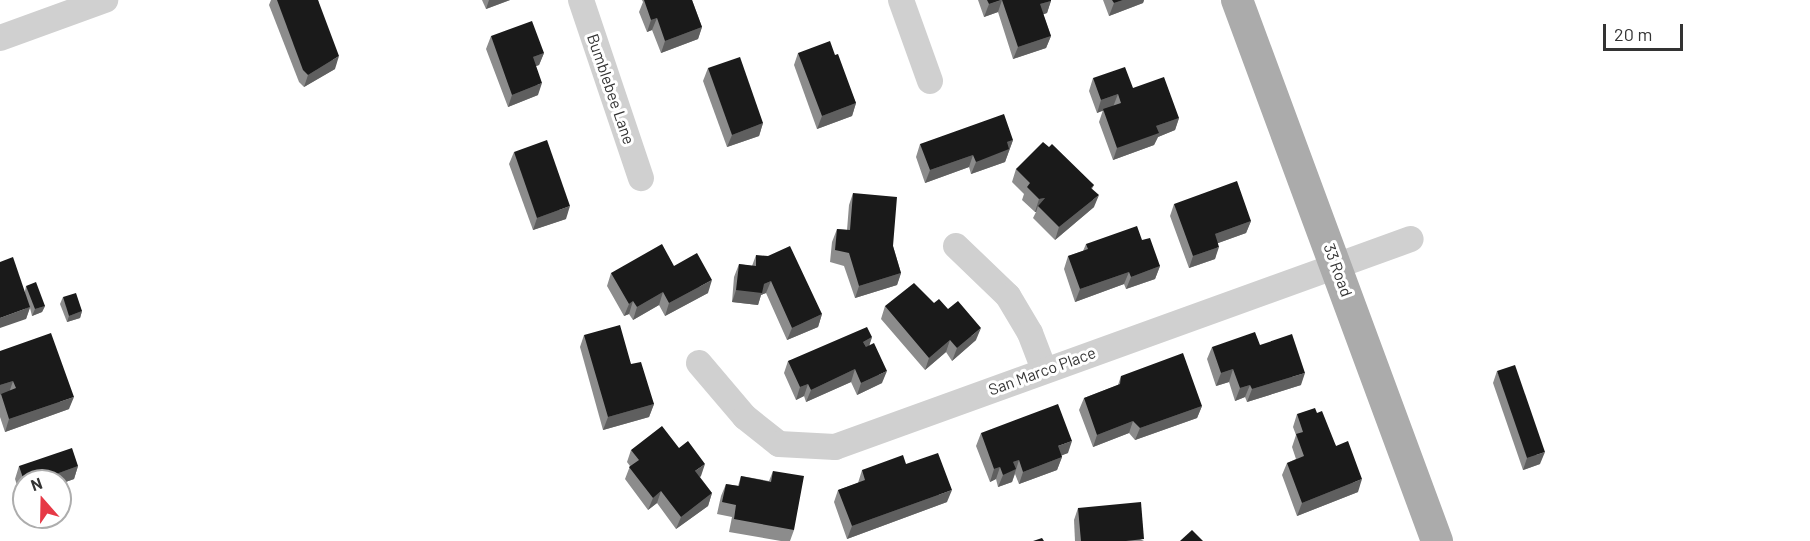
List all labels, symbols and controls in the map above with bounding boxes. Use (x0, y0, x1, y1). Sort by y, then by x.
scale bar (1606, 12, 1686, 50)
text: 20 m (1614, 23, 1652, 45)
street label: Bumblebee Lane (583, 31, 639, 147)
street label: 33 Road (1320, 241, 1356, 299)
street label: San Marco Place (986, 343, 1098, 399)
north arrow (12, 469, 72, 529)
text: N (28, 473, 45, 494)

